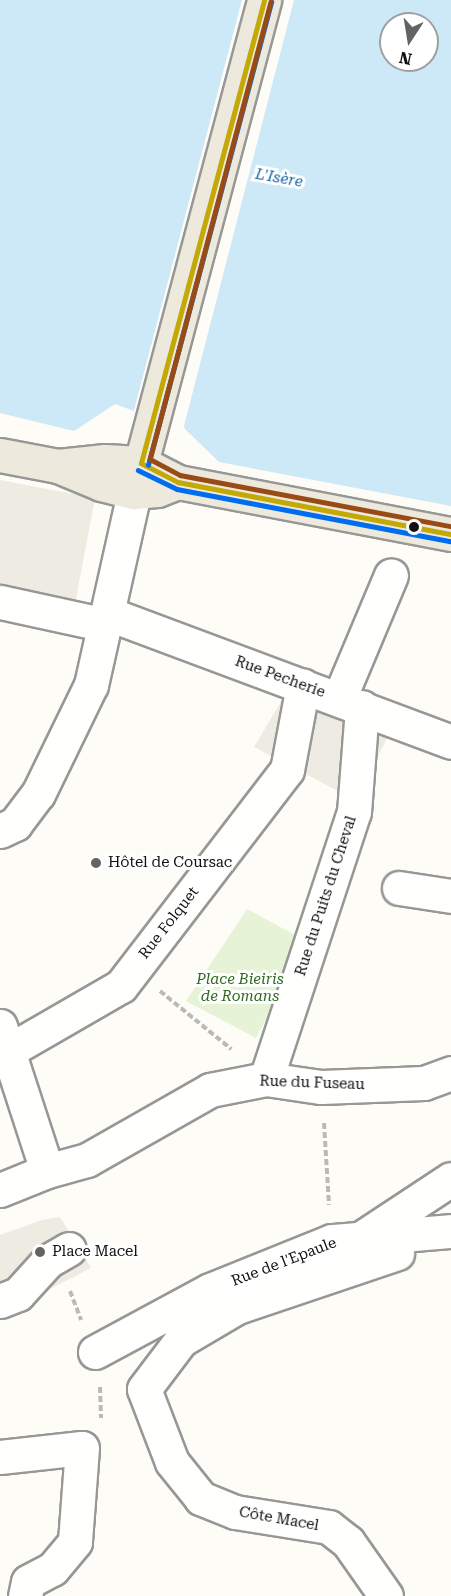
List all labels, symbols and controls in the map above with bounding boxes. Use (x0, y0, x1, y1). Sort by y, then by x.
north arrow (379, 12, 439, 72)
text: N (398, 48, 414, 69)
water label: L'Isère (254, 164, 304, 192)
unlabelled marker (408, 521, 420, 533)
street label: Rue Pecherie (232, 652, 328, 702)
street label: Rue du Puits du Cheval (292, 814, 360, 978)
place label: Hôtel de Coursac (108, 854, 232, 872)
marker: Hôtel de Coursac (89, 856, 103, 870)
street label: Rue Folquet (135, 883, 203, 963)
park label: Place Bieiris de Romans (196, 970, 284, 1005)
street label: Rue du Fuseau (259, 1072, 365, 1094)
street label: Rue de l'Epaule (229, 1234, 339, 1290)
place label: Place Macel (52, 1243, 138, 1261)
marker: Place Macel (33, 1245, 47, 1259)
street label: Côte Macel (238, 1503, 320, 1535)

